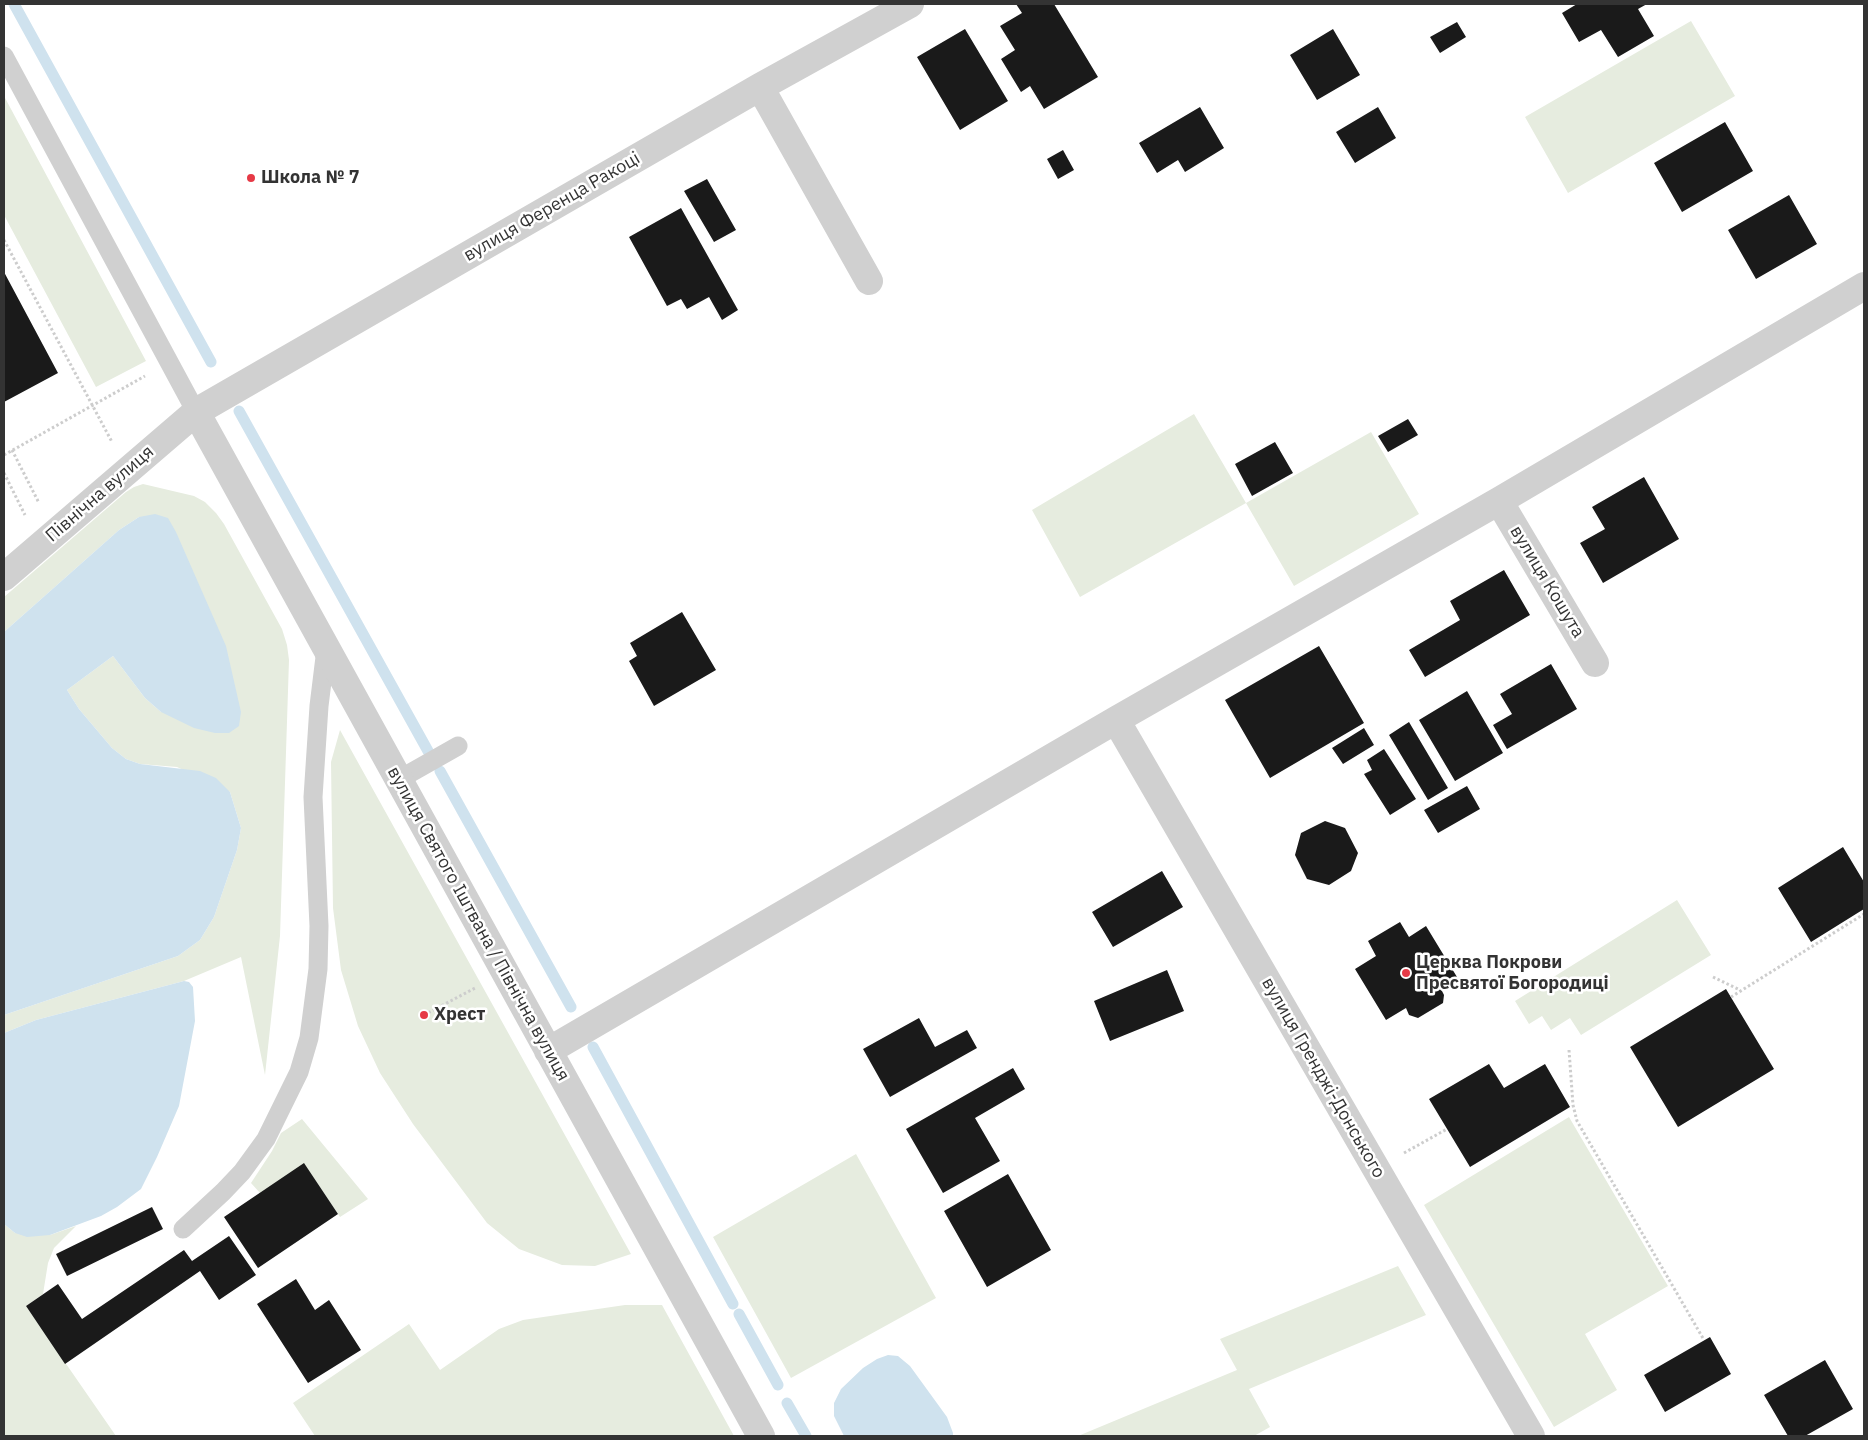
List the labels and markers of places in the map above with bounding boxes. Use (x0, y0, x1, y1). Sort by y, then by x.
place label: Школа № 7 (261, 167, 360, 189)
marker: Школа № 7 (245, 172, 257, 184)
place label: Церква Покрови Пресвятої Богородиці (1416, 952, 1609, 994)
marker: Церква Покрови Пресвятої Богородиці (1400, 967, 1412, 979)
place label: Хрест (434, 1004, 485, 1026)
marker: Хрест (418, 1009, 430, 1021)

